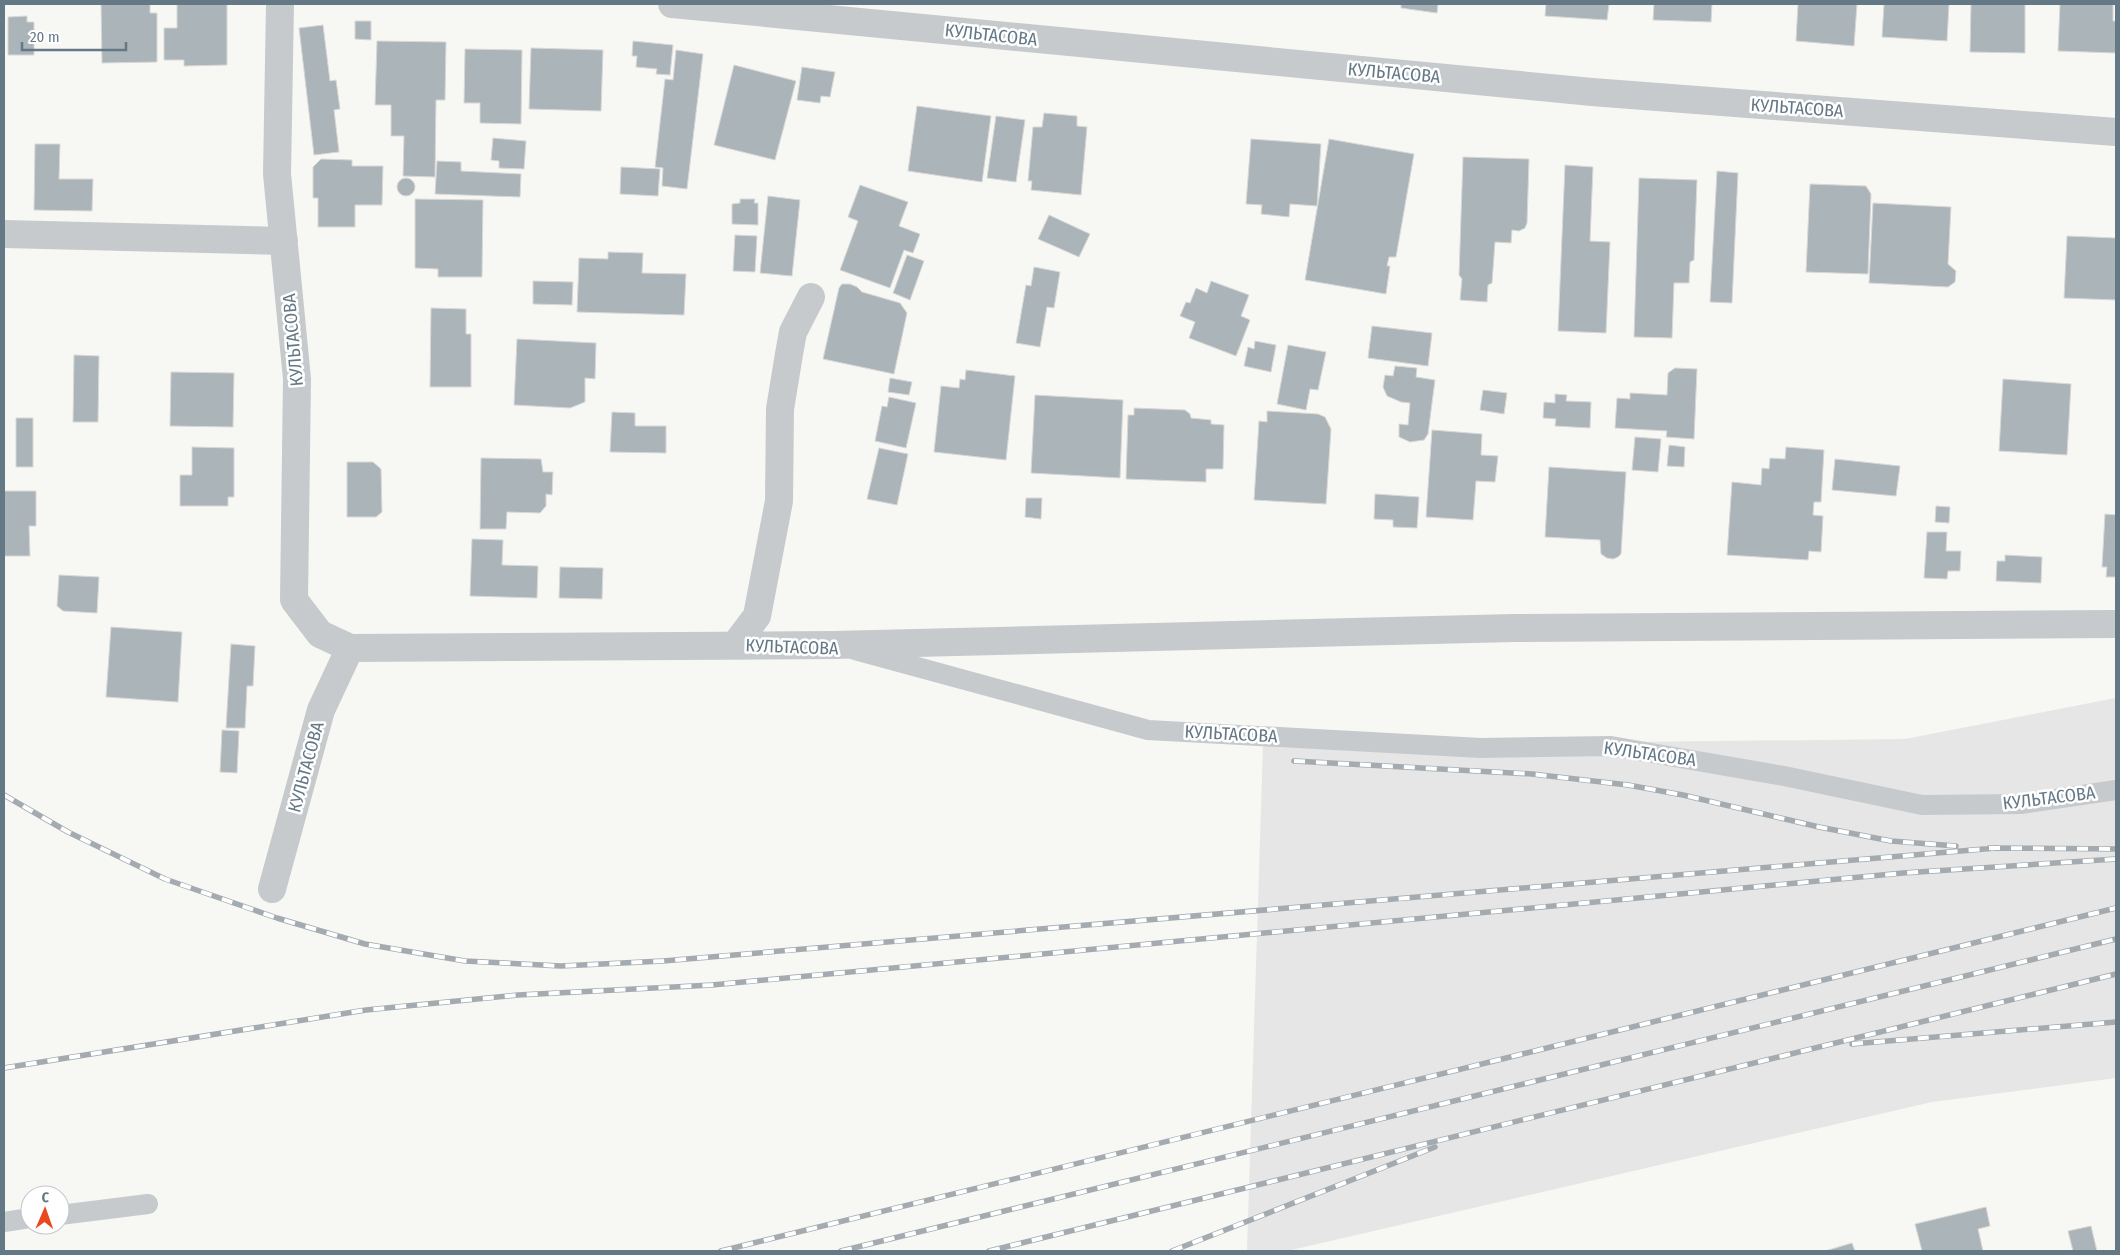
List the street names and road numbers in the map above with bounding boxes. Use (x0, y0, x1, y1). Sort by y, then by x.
street label: КУЛЬТАСОВА (944, 19, 1039, 51)
street label: КУЛЬТАСОВА (1347, 58, 1442, 88)
street label: КУЛЬТАСОВА (1750, 94, 1845, 122)
street label: КУЛЬТАСОВА (278, 292, 308, 387)
street label: КУЛЬТАСОВА (745, 634, 839, 660)
street label: КУЛЬТАСОВА (283, 719, 329, 815)
street label: КУЛЬТАСОВА (1184, 721, 1279, 747)
street label: КУЛЬТАСОВА (1602, 737, 1698, 771)
street label: КУЛЬТАСОВА (2002, 781, 2097, 815)

